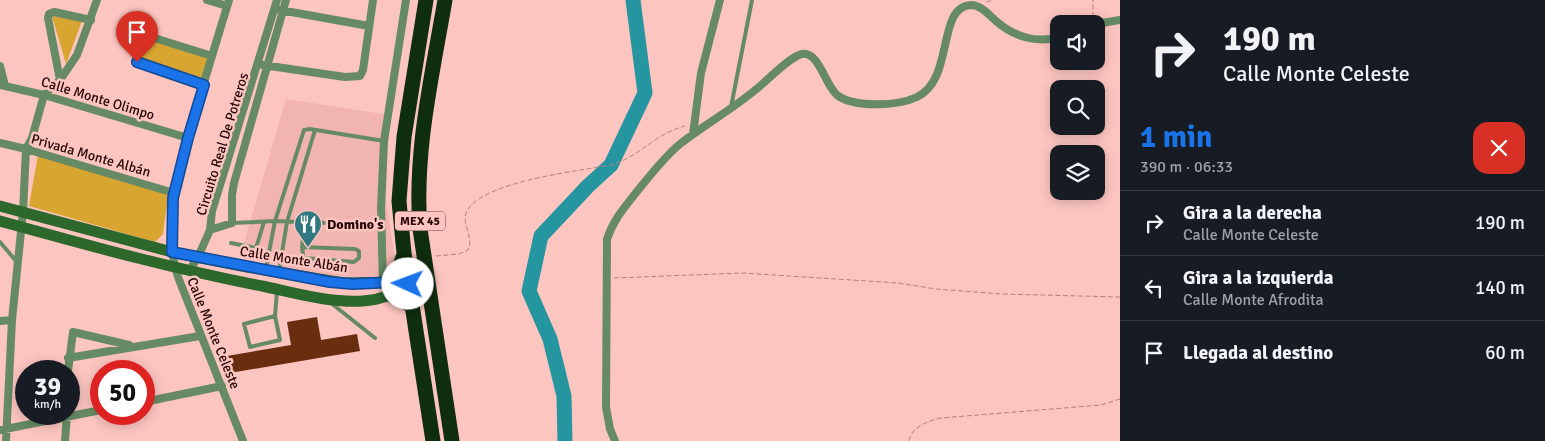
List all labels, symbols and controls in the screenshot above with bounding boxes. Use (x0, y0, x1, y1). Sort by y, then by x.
pin (116, 11, 158, 62)
map controls (1050, 15, 1105, 200)
button: sound (1050, 15, 1105, 70)
text: 190 m (1223, 17, 1316, 60)
icon: arrive (123, 18, 151, 46)
icon: right (1140, 20, 1205, 85)
text: Calle Monte Celeste (1223, 60, 1410, 87)
street label: Circuito Real De Potreros (193, 71, 252, 218)
street label: Calle Monte Olimpo (39, 73, 157, 124)
button: search (1050, 80, 1105, 135)
text: 1 min (1140, 119, 1212, 156)
button: close (1473, 122, 1525, 174)
street label: Privada Monte Albán (29, 130, 153, 181)
button: layers (1050, 145, 1105, 200)
text: 390 m · 06:33 (1140, 157, 1233, 177)
text: Gira a la derecha (1183, 201, 1322, 225)
restaurant icon: Domino's (293, 209, 323, 248)
icon: right (1140, 209, 1168, 237)
text: 190 m (1475, 211, 1525, 235)
road number: MEX 45 (395, 212, 445, 230)
place label: Domino's (327, 216, 384, 233)
text: Calle Monte Celeste (1183, 225, 1319, 245)
street label: Calle Monte Albán (239, 243, 349, 276)
position arrow (381, 257, 433, 309)
text: Gira a la izquierda (1183, 266, 1333, 290)
icon: left (1140, 274, 1168, 302)
street label: Calle Monte Celeste (183, 275, 244, 391)
text: 140 m (1475, 276, 1525, 300)
text: Calle Monte Afrodita (1183, 290, 1324, 310)
icon: arrive (1140, 339, 1168, 367)
text: Llegada al destino (1183, 341, 1333, 365)
text: 60 m (1485, 341, 1525, 365)
speed limit sign: 50 (90, 360, 155, 425)
text: 39 (34, 371, 61, 402)
text: km/h (34, 397, 61, 412)

